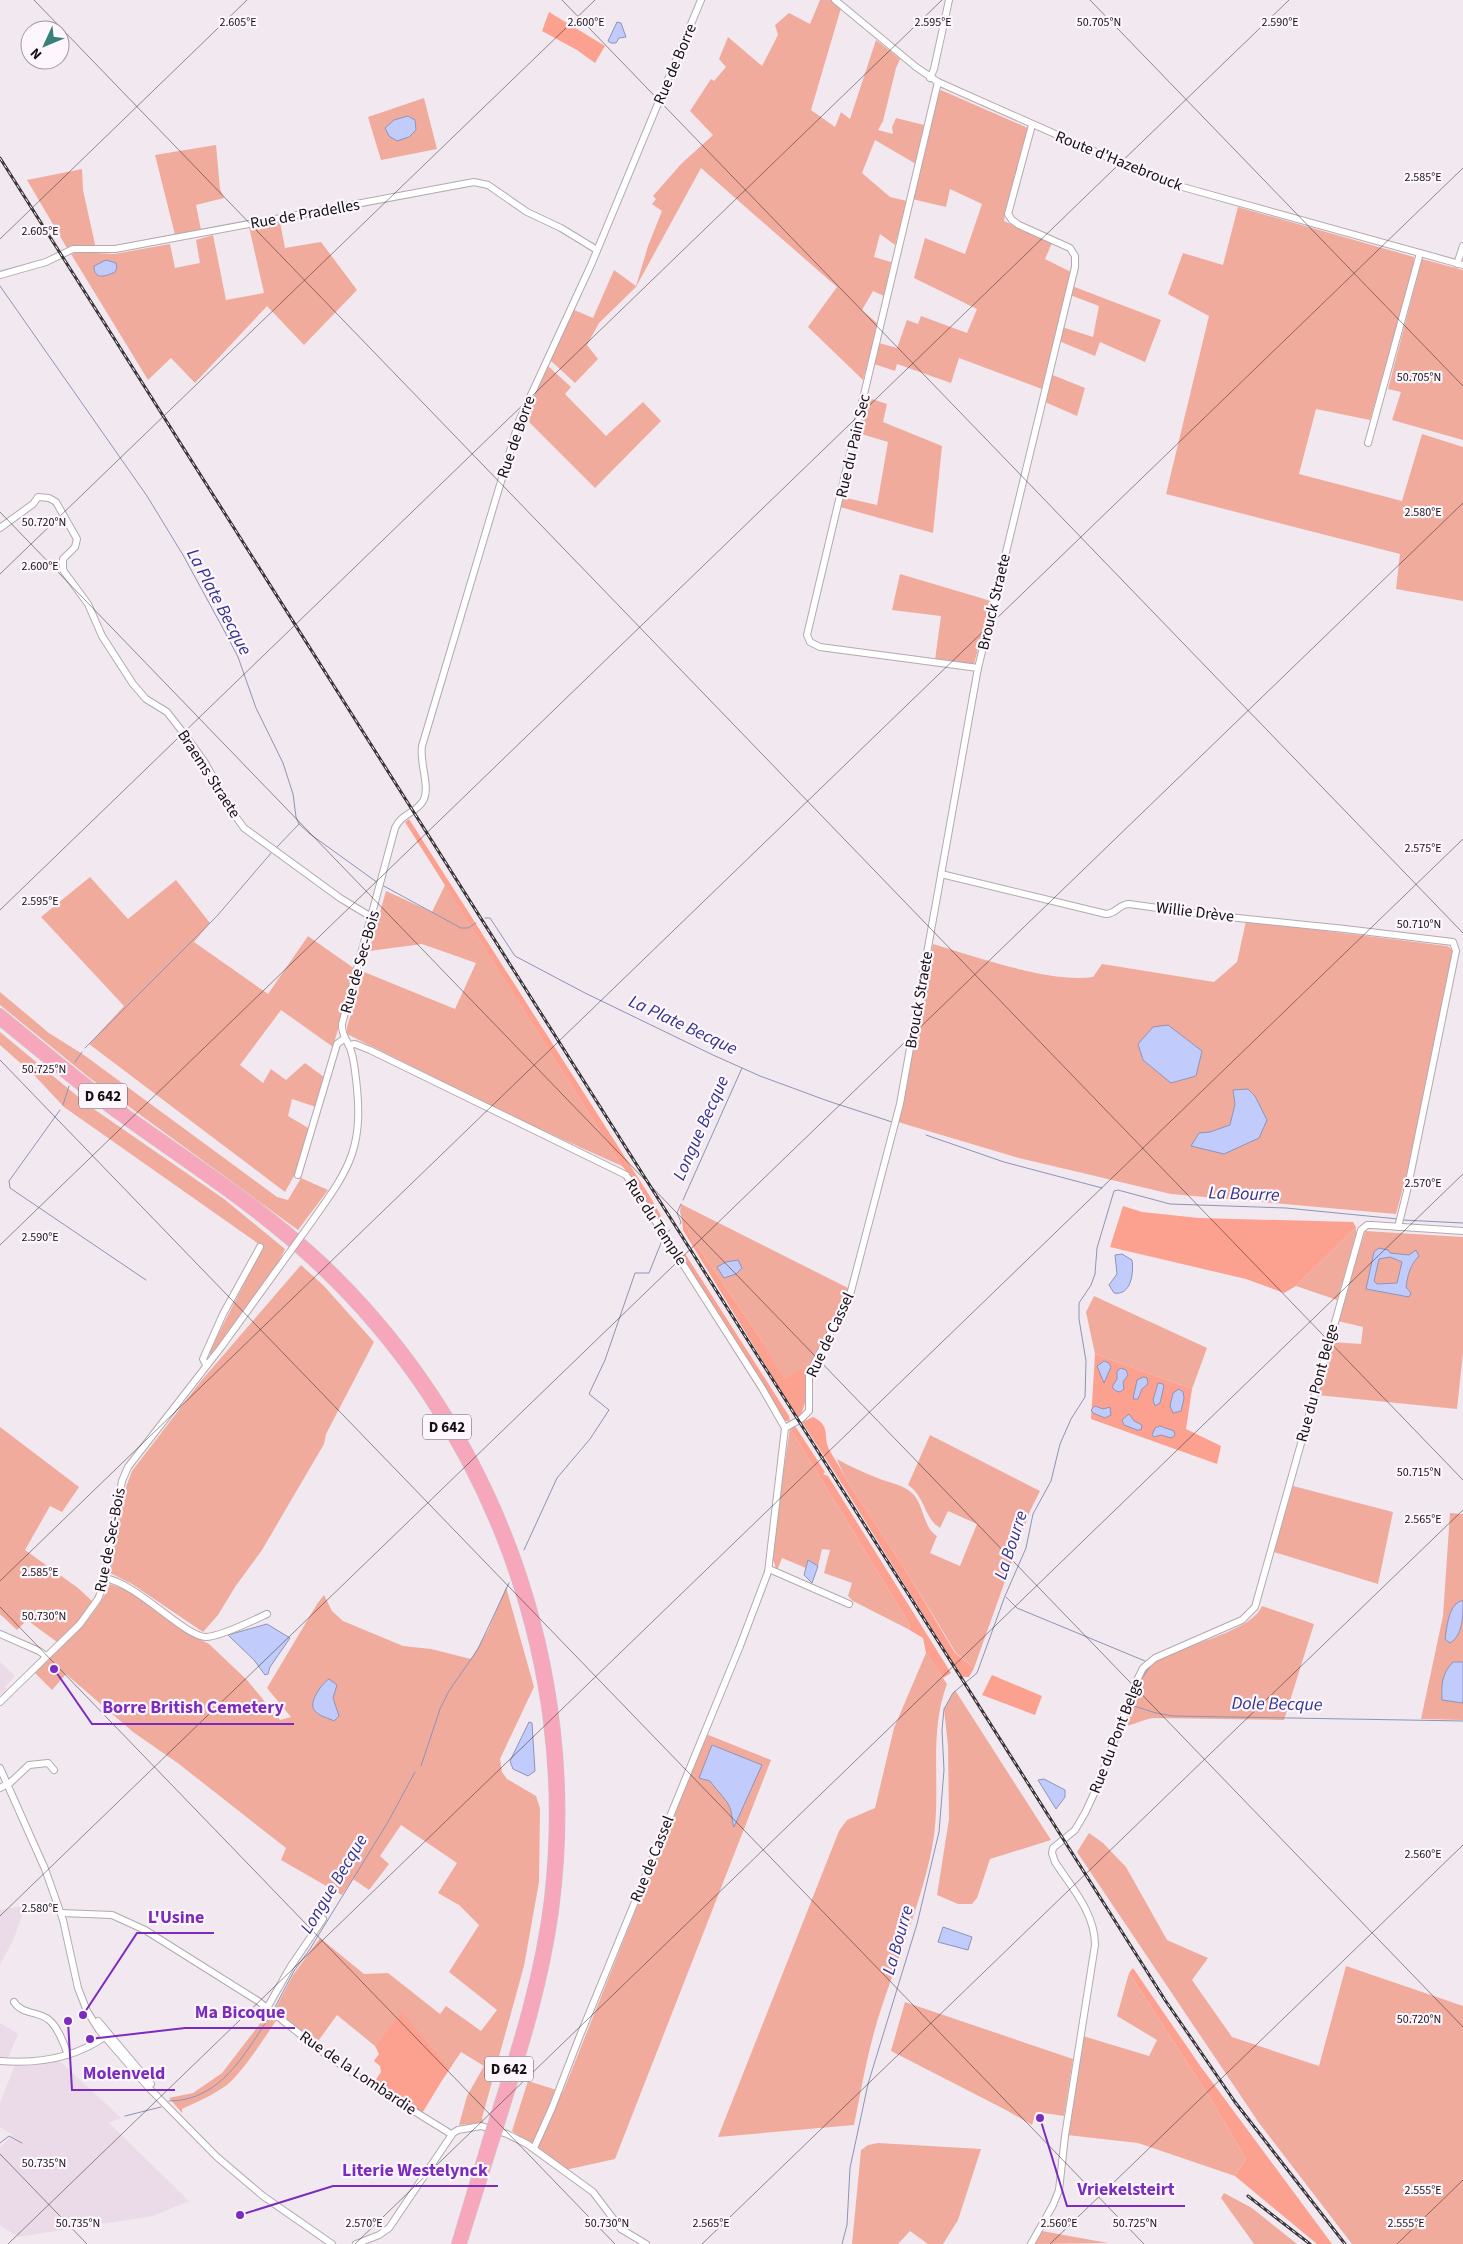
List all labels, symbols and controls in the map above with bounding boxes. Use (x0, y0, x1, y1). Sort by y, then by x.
text: 2.605°E (219, 14, 257, 31)
text: 2.600°E (567, 14, 605, 31)
text: 2.595°E (914, 14, 952, 31)
text: 50.705°N (1077, 14, 1121, 31)
text: 2.590°E (1261, 14, 1299, 31)
north arrow (20, 20, 70, 70)
street label: Rue de Borre (648, 20, 702, 108)
text: N (26, 43, 47, 64)
street label: Route d'Hazebrouck (1052, 125, 1186, 197)
text: 2.585°E (1404, 169, 1442, 186)
street label: Rue de Pradelles (248, 193, 362, 234)
text: 2.605°E (21, 223, 59, 240)
text: 50.705°N (1397, 369, 1441, 386)
street label: Rue du Pain Sec (830, 392, 876, 500)
street label: Rue de Borre (492, 393, 540, 481)
text: 2.580°E (1404, 504, 1442, 521)
text: 50.720°N (22, 514, 66, 531)
water label: La Plate Becque (180, 544, 258, 660)
street label: Brouck Straete (972, 552, 1016, 652)
text: 2.600°E (21, 558, 59, 575)
street label: Braems Straete (172, 725, 246, 823)
text: 2.575°E (1404, 840, 1442, 857)
text: 2.595°E (21, 893, 59, 910)
street label: Willie Drève (1155, 896, 1235, 928)
street label: Rue de Sec-Bois (335, 908, 385, 1016)
text: 50.710°N (1397, 916, 1441, 933)
street label: Brouck Straete (900, 950, 938, 1050)
water label: La Plate Becque (625, 989, 742, 1061)
text: 50.725°N (22, 1061, 66, 1078)
water label: Longue Becque (667, 1071, 735, 1184)
road number: D 642 (79, 1084, 127, 1108)
street label: Rue du Temple (620, 1174, 692, 1270)
text: 2.570°E (1404, 1175, 1442, 1192)
water label: La Bourre (1208, 1180, 1280, 1208)
text: 2.590°E (21, 1229, 59, 1246)
street label: Rue de Cassel (801, 1289, 859, 1381)
street label: Rue du Pont Belge (1291, 1321, 1343, 1445)
road number: D 642 (423, 1414, 471, 1440)
text: 50.715°N (1397, 1464, 1441, 1481)
street label: Rue de Sec-Bois (89, 1486, 131, 1594)
water label: La Bourre (988, 1507, 1034, 1583)
text: 2.565°E (1404, 1511, 1442, 1528)
text: 2.585°E (21, 1564, 59, 1581)
text: 50.730°N (22, 1608, 66, 1625)
street label: Rue du Pont Belge (1084, 1675, 1148, 1797)
callout: Borre British Cemetery (92, 1691, 294, 1724)
water label: Dole Becque (1231, 1691, 1323, 1717)
text: Borre British Cemetery (102, 1695, 284, 1720)
street label: Rue de Cassel (625, 1812, 679, 1906)
water label: Longue Becque (294, 1829, 374, 1938)
text: 2.560°E (1404, 1846, 1442, 1863)
text: 2.580°E (21, 1900, 59, 1917)
callout: L'Usine (137, 1900, 214, 1933)
water label: La Bourre (876, 1902, 920, 1978)
text: L'Usine (148, 1905, 204, 1930)
callout: Ma Bicoque (185, 1995, 295, 2028)
text: Ma Bicoque (195, 2000, 285, 2025)
text: 50.720°N (1397, 2011, 1441, 2028)
street label: Rue de la Lombardie (295, 2026, 421, 2120)
road number: D 642 (485, 2056, 533, 2082)
callout: Molenveld (72, 2057, 175, 2090)
text: Molenveld (83, 2061, 165, 2086)
callout: Literie Westelynck (333, 2153, 498, 2186)
text: 50.735°N (22, 2155, 66, 2172)
text: Literie Westelynck (342, 2158, 488, 2183)
callout: Vriekelsteirt (1067, 2173, 1185, 2206)
text: Vriekelsteirt (1076, 2177, 1175, 2202)
text: 2.555°E (1404, 2182, 1442, 2199)
text: 50.735°N (56, 2215, 100, 2232)
text: 2.570°E (345, 2215, 383, 2232)
text: 50.730°N (585, 2215, 629, 2232)
text: 2.565°E (692, 2215, 730, 2232)
text: 2.560°E (1040, 2215, 1078, 2232)
text: 50.725°N (1113, 2215, 1157, 2232)
text: 2.555°E (1387, 2215, 1425, 2232)

